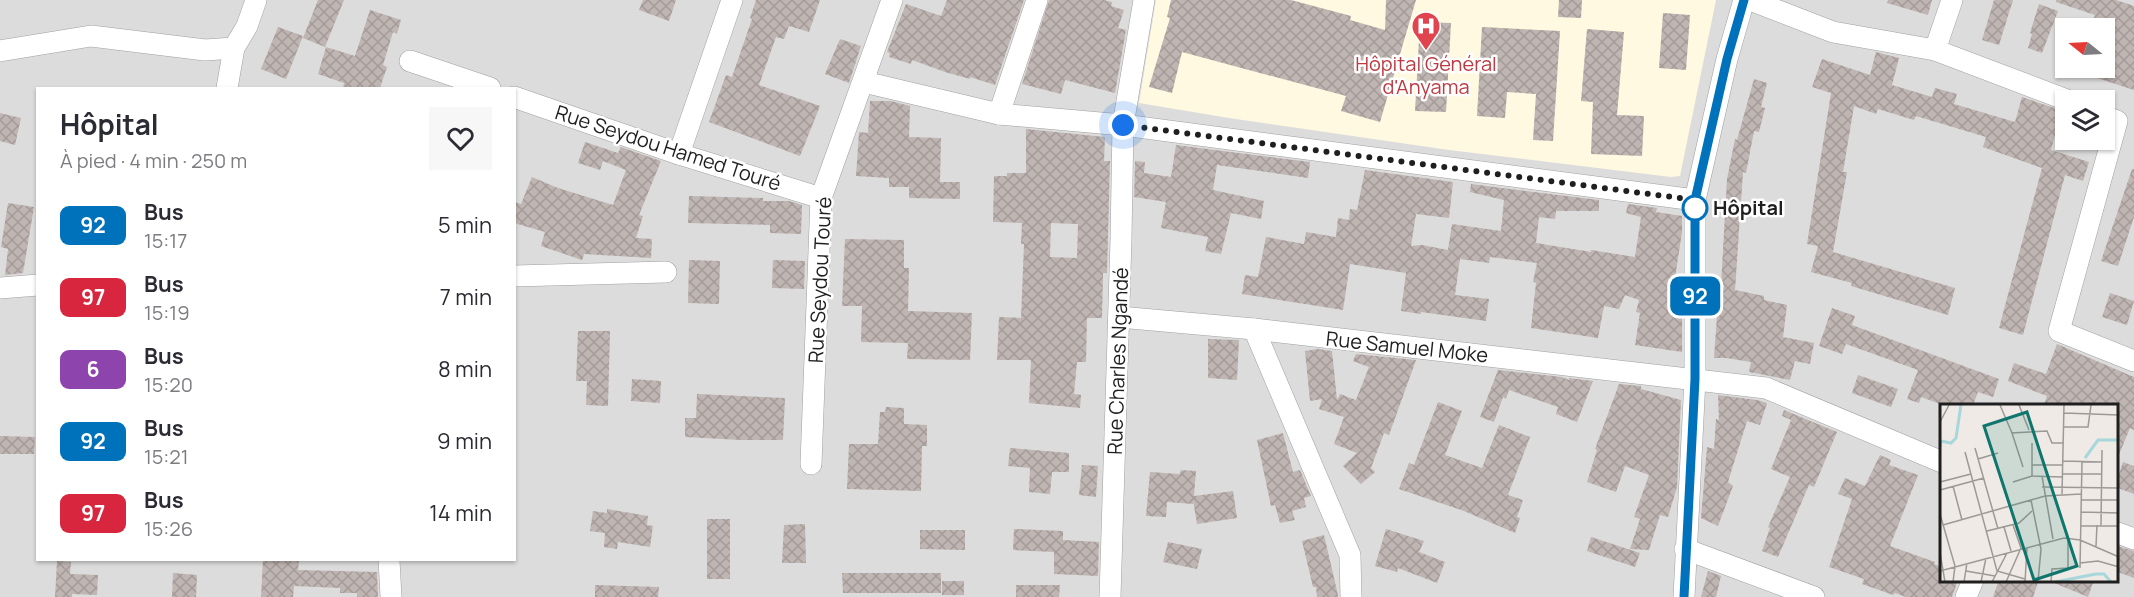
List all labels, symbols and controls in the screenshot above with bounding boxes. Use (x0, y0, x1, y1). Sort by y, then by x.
hospital icon: Hôpital Général d'Anyama (1410, 10, 1442, 52)
north arrow (2055, 18, 2115, 78)
map controls (2055, 18, 2115, 150)
place label: Hôpital Général d'Anyama (1355, 50, 1497, 100)
button: layers (2055, 90, 2115, 150)
street label: Rue Seydou Hamed Touré (552, 98, 784, 197)
text: Hôpital (60, 105, 159, 143)
button: heart (429, 107, 492, 170)
your location (1108, 110, 1138, 140)
text: À pied · 4 min · 250 m (60, 147, 247, 174)
place label: Hôpital (1713, 194, 1784, 221)
marker: Hôpital (1682, 195, 1708, 221)
street label: Rue Seydou Touré (802, 196, 837, 364)
text: Bus (144, 197, 184, 227)
text: 5 min (438, 210, 492, 240)
text: 92 (80, 211, 106, 239)
text: 15:17 (144, 227, 187, 254)
street label: Rue Charles Ngandé (1101, 267, 1134, 455)
text: Bus (144, 269, 184, 299)
line badge: 92 (1668, 276, 1722, 316)
text: 7 min (440, 282, 492, 312)
text: 92 (1682, 282, 1708, 310)
text: 97 (81, 283, 105, 311)
text: 15:19 (144, 299, 190, 326)
street label: Rue Samuel Moke (1325, 325, 1489, 368)
text: Bus (144, 341, 184, 371)
text: 8 min (438, 354, 492, 384)
text: 6 (86, 355, 100, 383)
text: 15:20 (144, 371, 193, 398)
inset map (1940, 404, 2119, 582)
text: Bus (144, 413, 184, 443)
text: 9 min (437, 426, 492, 456)
text: 92 (80, 427, 106, 455)
text: 15:21 (144, 443, 189, 470)
text: Bus (144, 485, 184, 515)
text: 14 min (429, 498, 492, 528)
text: 97 (81, 499, 105, 527)
text: 15:26 (144, 515, 193, 542)

